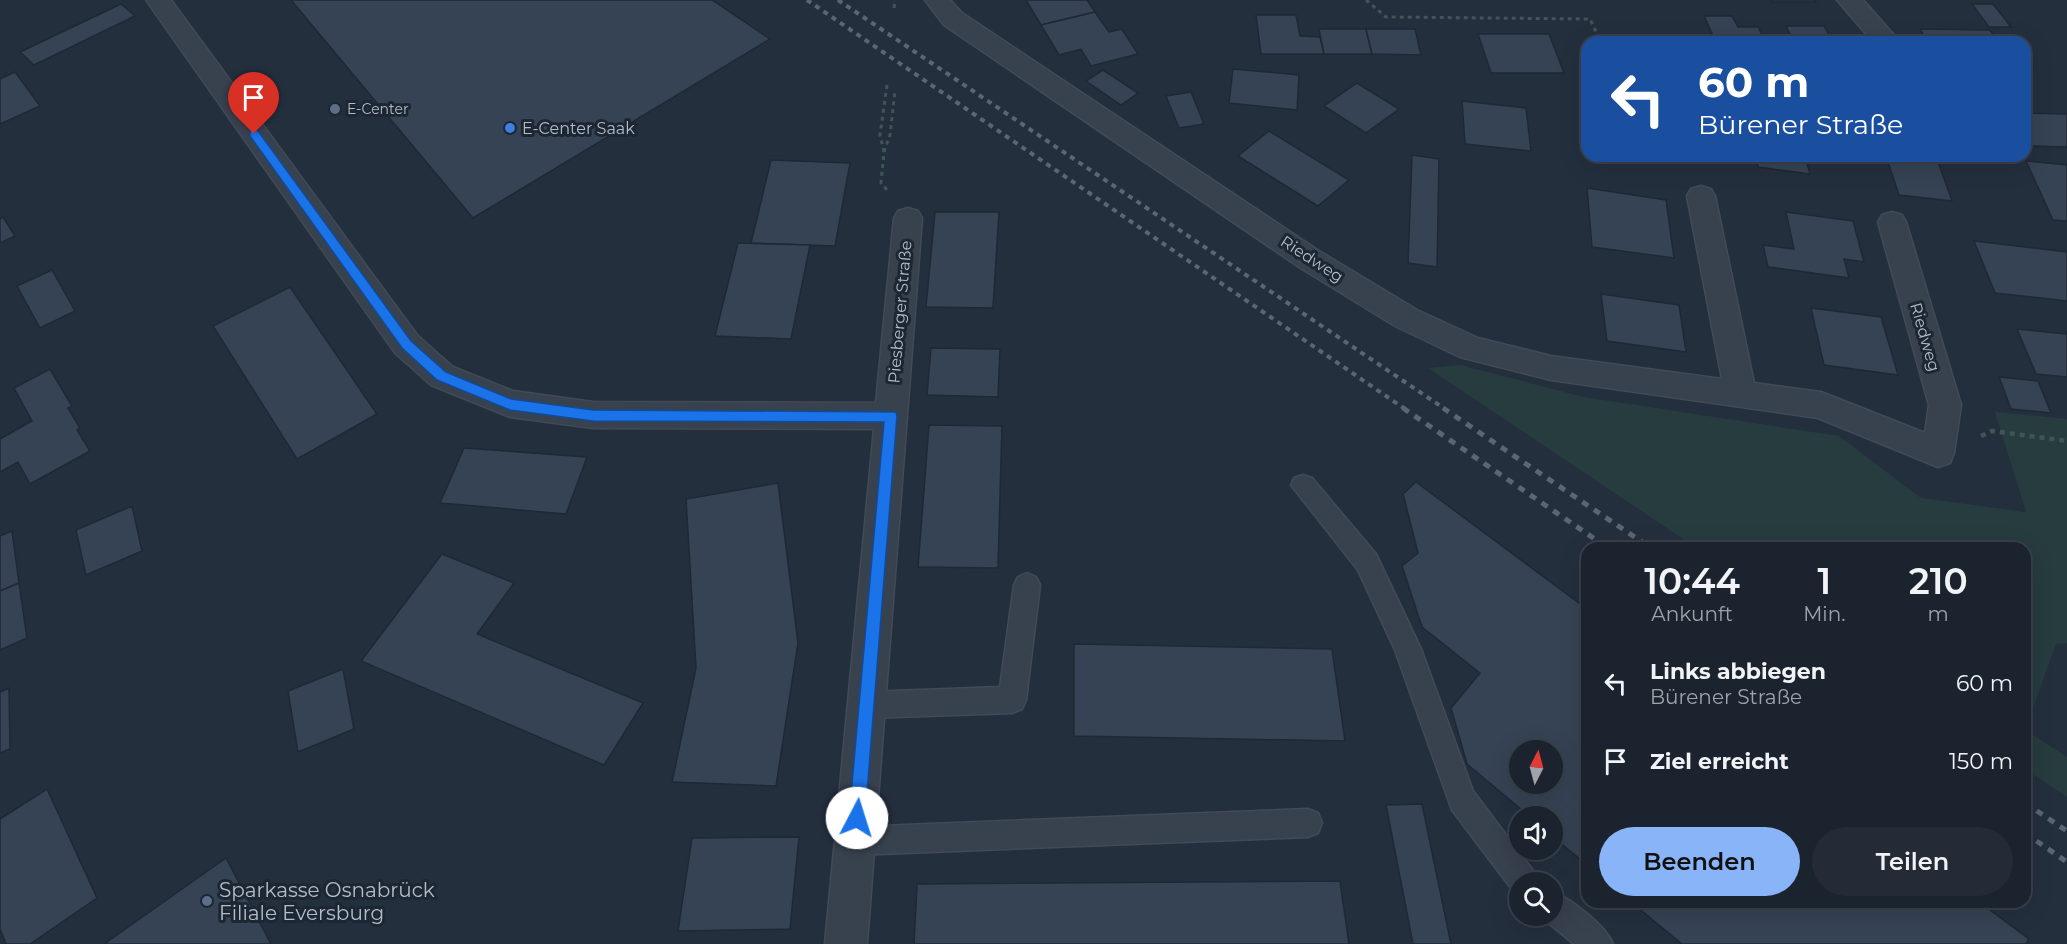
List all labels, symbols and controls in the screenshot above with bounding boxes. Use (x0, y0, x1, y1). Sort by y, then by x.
text: 60 m (1698, 56, 1809, 108)
icon: left (1599, 60, 1677, 138)
pin (228, 72, 279, 134)
icon: arrive (237, 81, 270, 114)
place label: E-Center (347, 100, 409, 118)
marker: E-Center (328, 102, 342, 116)
text: Bürener Straße (1698, 108, 1903, 141)
place label: E-Center Saak (522, 119, 635, 138)
marker: E-Center Saak (503, 121, 517, 135)
street label: Riedweg (1277, 232, 1347, 286)
street label: Piesberger Straße (884, 240, 916, 384)
street label: Riedweg (1906, 300, 1944, 374)
text: 10:44 (1644, 559, 1740, 603)
text: 1 (1817, 559, 1831, 603)
text: 210 (1909, 559, 1968, 603)
text: Ankunft (1651, 602, 1733, 626)
text: Min. (1803, 602, 1845, 626)
text: m (1928, 602, 1949, 626)
text: Links abbiegen (1650, 658, 1826, 685)
icon: left (1599, 667, 1632, 700)
text: 60 m (1956, 670, 2013, 697)
text: Bürener Straße (1650, 685, 1802, 709)
north arrow (1509, 740, 1563, 794)
map controls (1509, 740, 1563, 926)
icon: arrive (1599, 745, 1632, 778)
text: Ziel erreicht (1650, 748, 1789, 775)
text: 150 m (1949, 748, 2013, 775)
position arrow (825, 786, 889, 850)
button: sound (1509, 806, 1563, 860)
button: Beenden (1599, 827, 1800, 896)
button: Teilen (1812, 827, 2013, 896)
button: search (1509, 872, 1563, 926)
place label: Sparkasse Osnabrück Filiale Eversburg (219, 878, 435, 925)
marker: Sparkasse Osnabrück Filiale Eversburg (200, 894, 214, 908)

